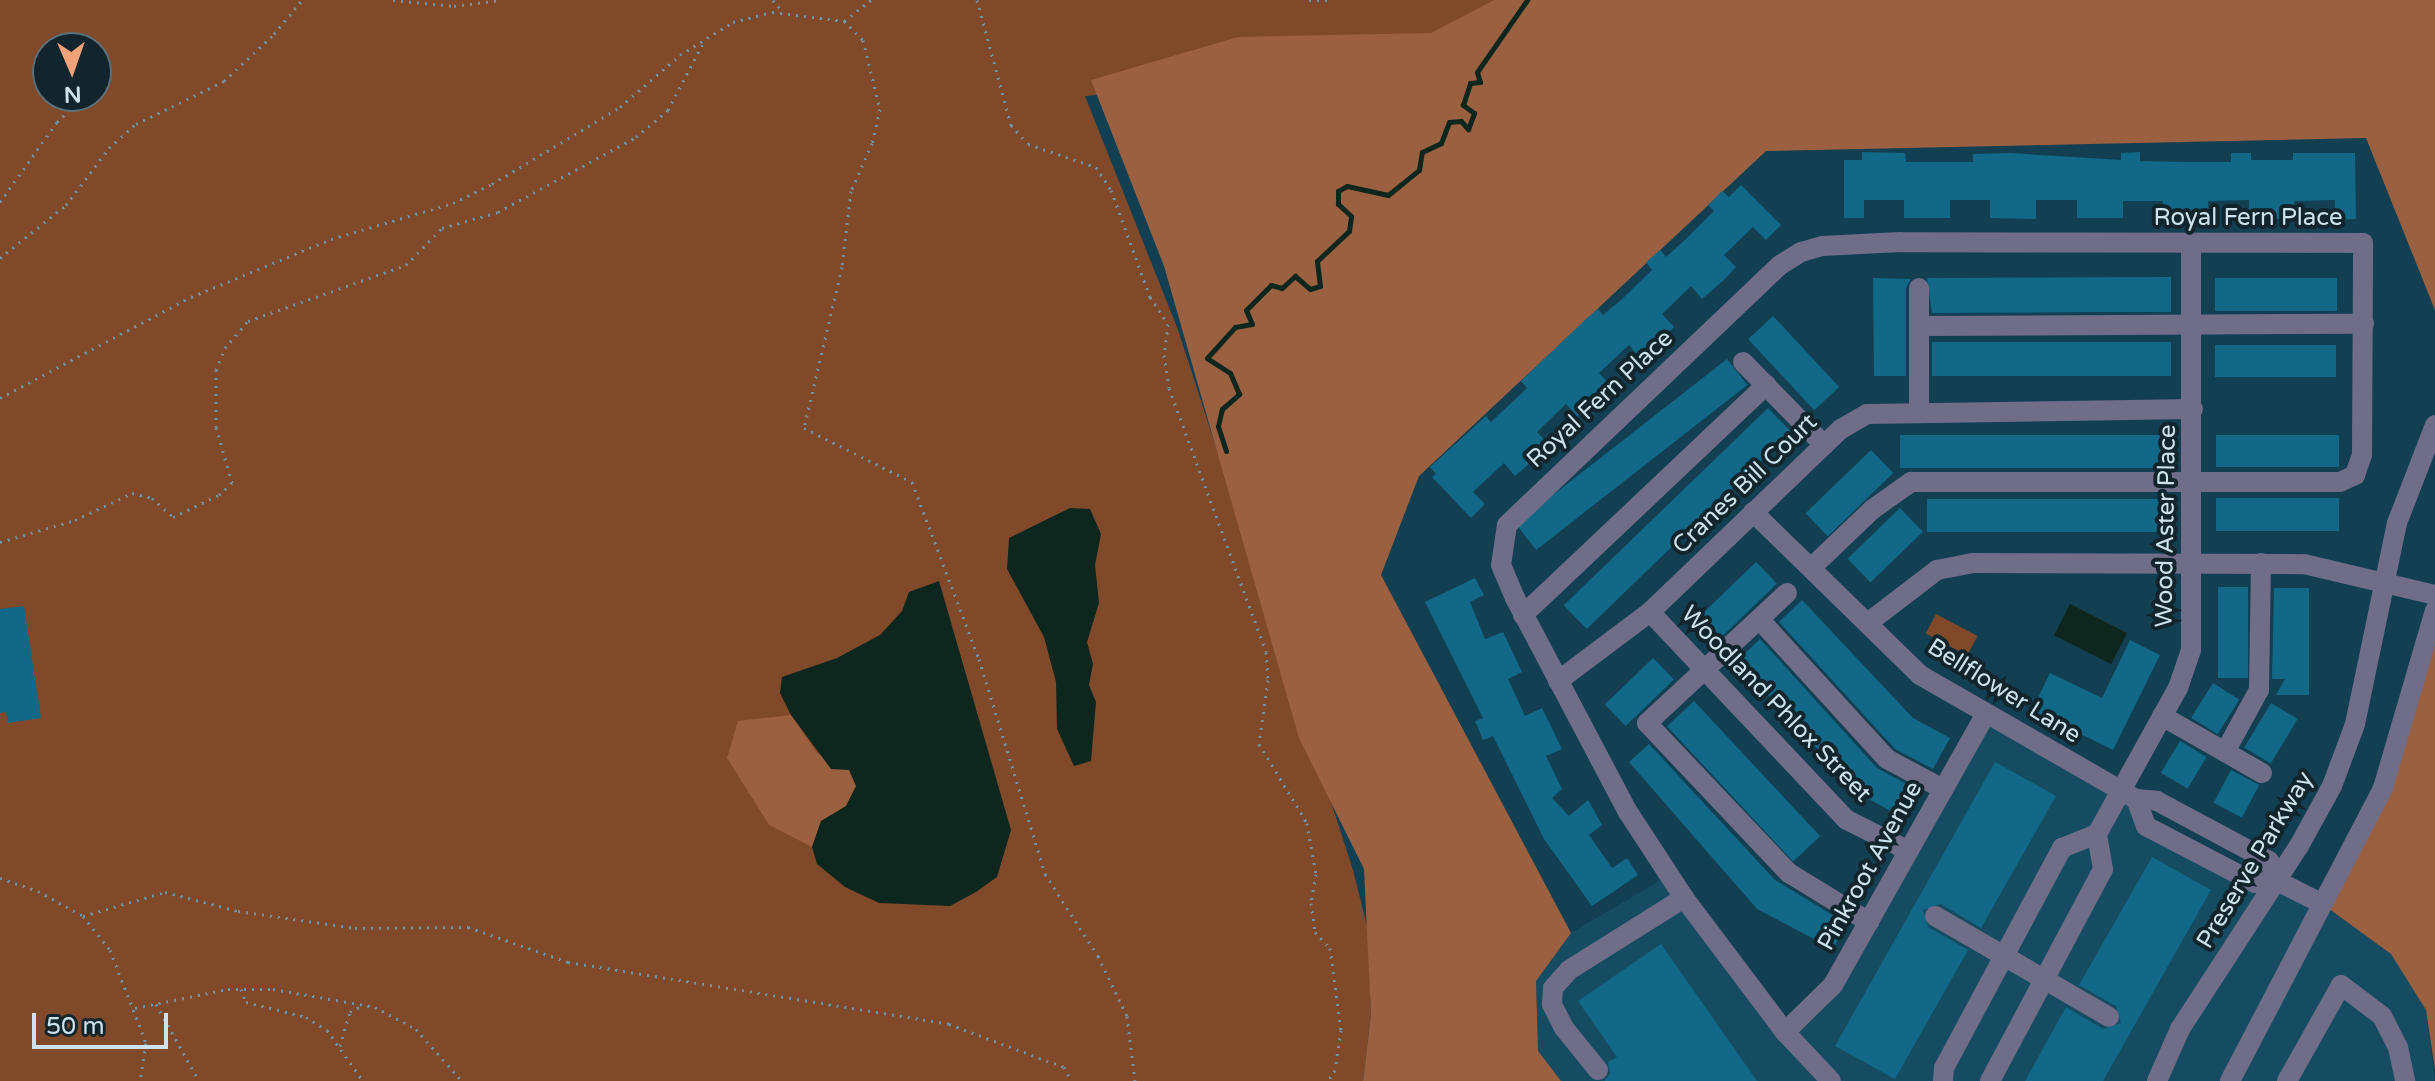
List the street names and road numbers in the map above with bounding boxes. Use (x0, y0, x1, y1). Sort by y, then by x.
street label: Royal Fern Place (2154, 204, 2342, 232)
street label: Royal Fern Place (1521, 324, 1679, 474)
street label: Cranes Bill Court (1667, 408, 1823, 560)
street label: Wood Aster Place (2150, 424, 2182, 628)
street label: Woodland Phlox Street (1675, 600, 1877, 808)
street label: Bellflower Lane (1922, 632, 2086, 750)
street label: Preserve Parkway (2191, 766, 2319, 954)
street label: Pinkroot Avenue (1812, 776, 1928, 956)

